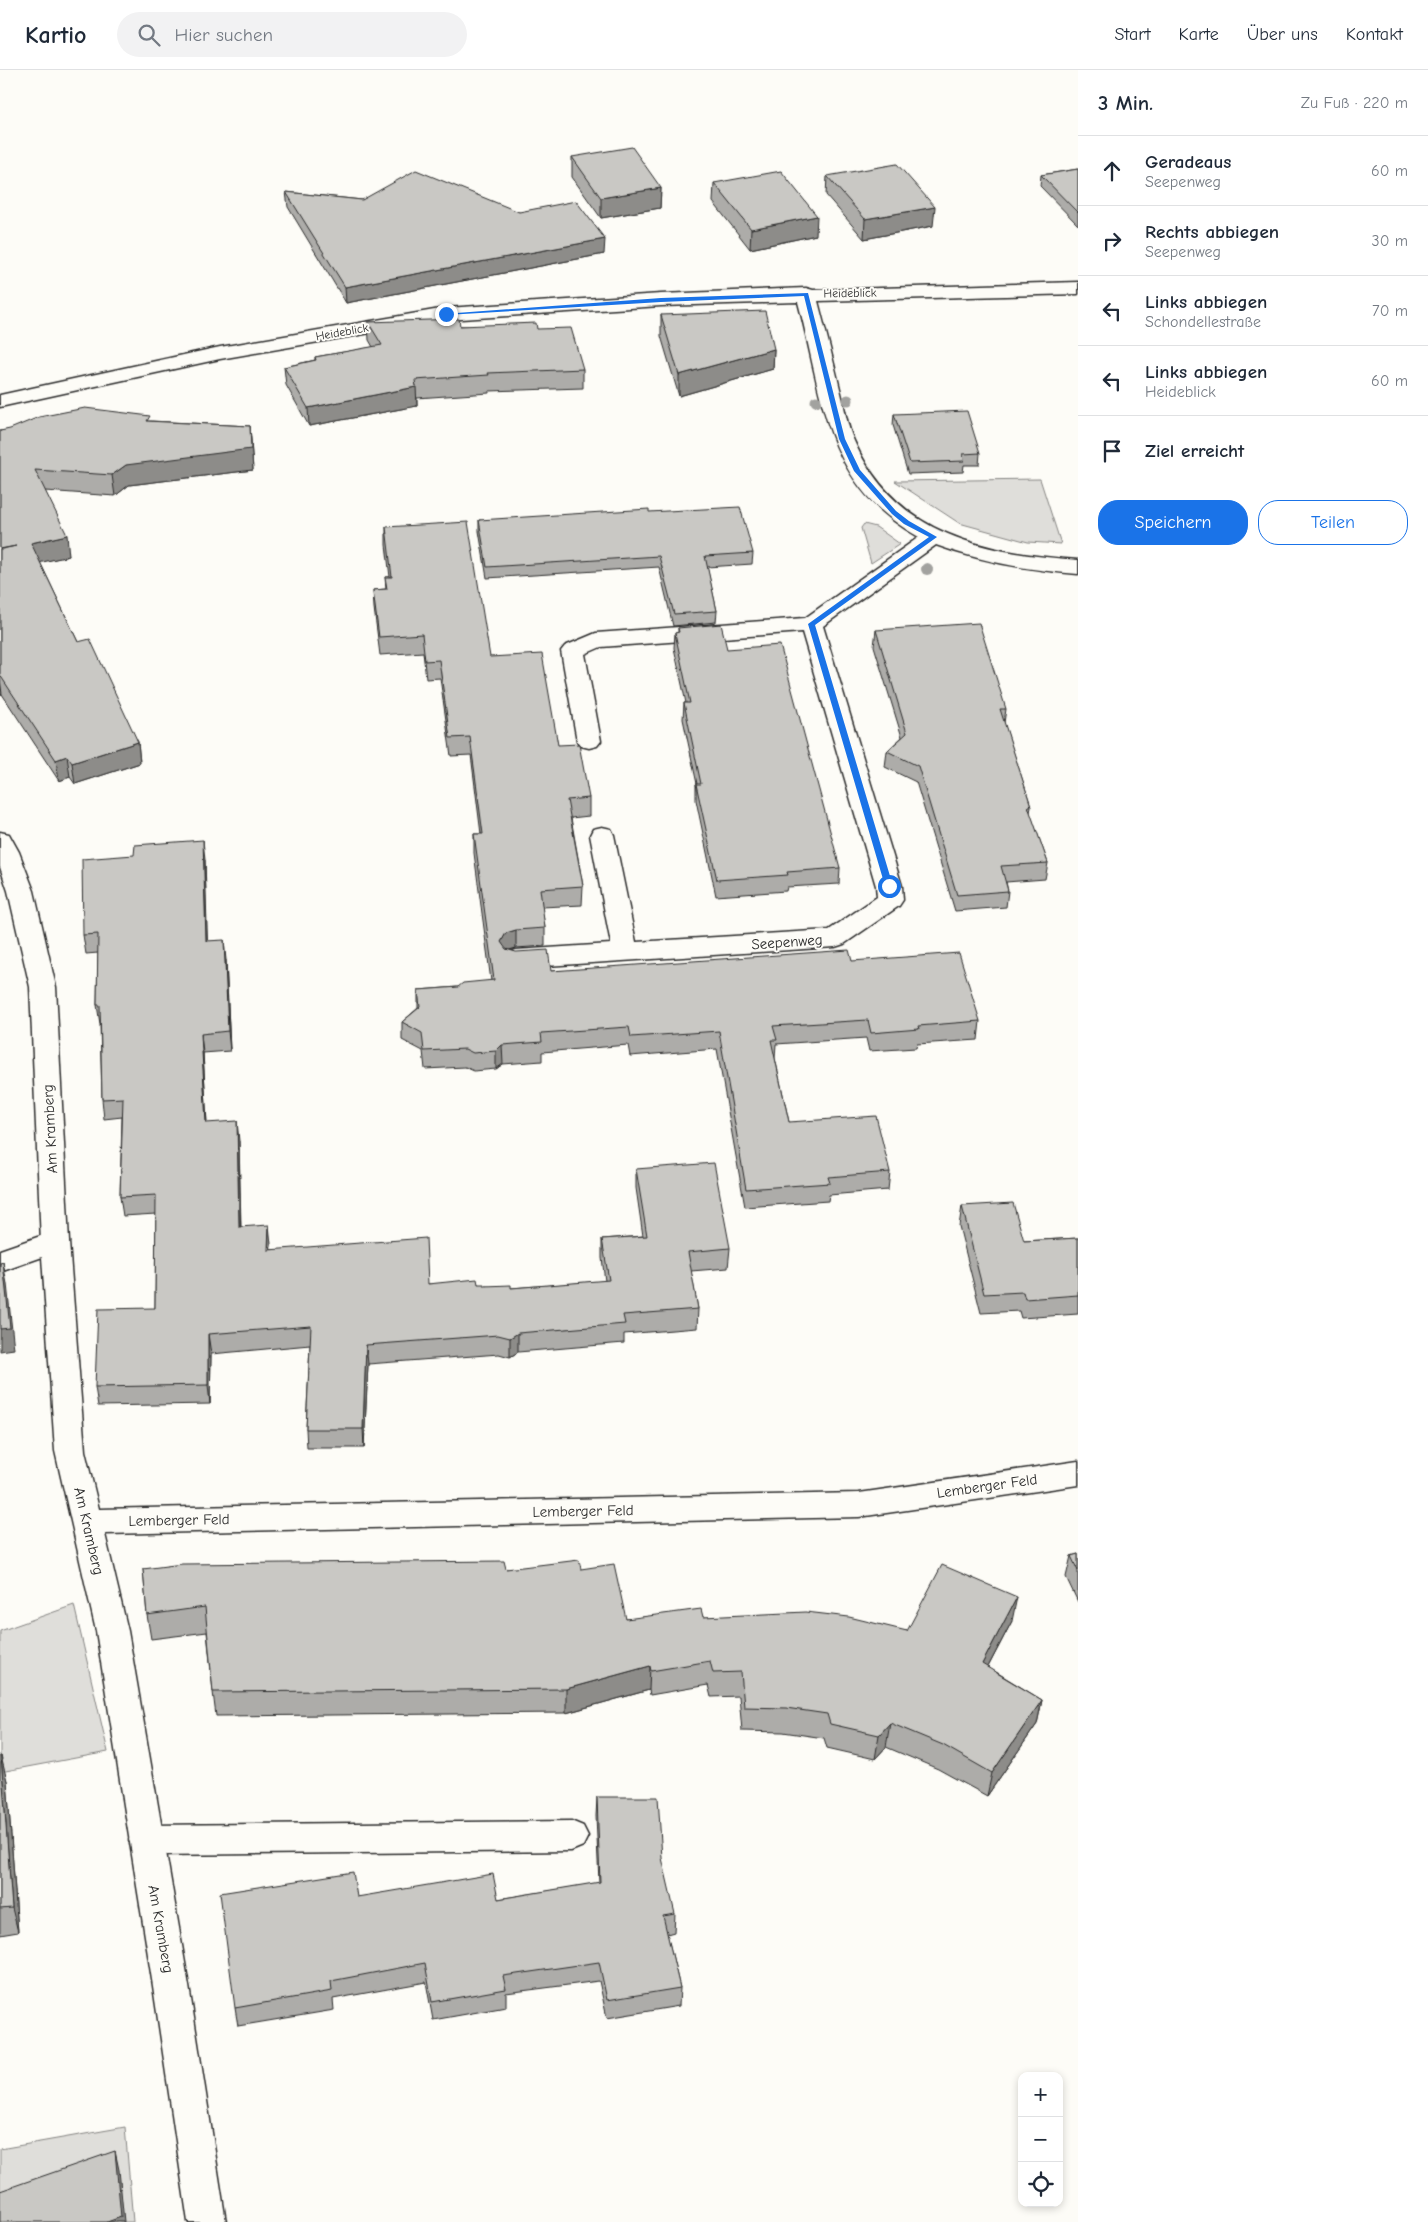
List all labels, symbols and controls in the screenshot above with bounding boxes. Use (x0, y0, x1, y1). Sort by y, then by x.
search box (117, 12, 467, 57)
text: Kartio (25, 21, 87, 49)
icon: search (135, 21, 163, 49)
text: Hier suchen (175, 24, 273, 46)
text: Start (1114, 24, 1151, 45)
text: Karte (1179, 24, 1219, 45)
text: Über uns (1247, 24, 1318, 45)
text: Kontakt (1346, 24, 1403, 45)
text: 3 Min. (1098, 91, 1153, 115)
text: Zu Fuß · 220 m (1301, 94, 1408, 112)
text: Geradeaus (1145, 151, 1231, 173)
icon: ahead (1098, 157, 1126, 185)
text: 60 m (1371, 162, 1408, 180)
text: Seepenweg (1145, 173, 1221, 191)
text: Rechts abbiegen (1145, 221, 1279, 243)
icon: right (1098, 227, 1126, 255)
text: 30 m (1372, 232, 1408, 250)
text: Seepenweg (1145, 243, 1221, 261)
street label: Heideblick (823, 286, 877, 300)
text: Links abbiegen (1145, 291, 1267, 313)
icon: left (1098, 297, 1126, 325)
text: 70 m (1372, 302, 1408, 320)
route end (435, 303, 458, 326)
text: Schondellestraße (1145, 313, 1261, 331)
street label: Heideblick (315, 320, 370, 344)
text: Links abbiegen (1145, 361, 1267, 383)
icon: left (1098, 367, 1126, 395)
text: 60 m (1371, 372, 1408, 390)
text: Heideblick (1145, 383, 1216, 401)
icon: arrive (1098, 437, 1126, 465)
text: Ziel erreicht (1145, 440, 1244, 462)
button: Speichern (1098, 500, 1248, 545)
button: Teilen (1258, 500, 1408, 545)
route start (878, 875, 901, 898)
street label: Seepenweg (751, 931, 823, 953)
street label: Am Kramberg (39, 1084, 61, 1174)
street label: Lemberger Feld (936, 1470, 1038, 1502)
street label: Am Kramberg (70, 1485, 108, 1577)
street label: Lemberger Feld (532, 1501, 634, 1521)
street label: Lemberger Feld (128, 1510, 230, 1530)
street label: Am Kramberg (144, 1883, 178, 1975)
map controls (1018, 2072, 1063, 2207)
button: + (1018, 2072, 1063, 2117)
button: − (1018, 2117, 1063, 2162)
button: locate (1018, 2162, 1063, 2207)

